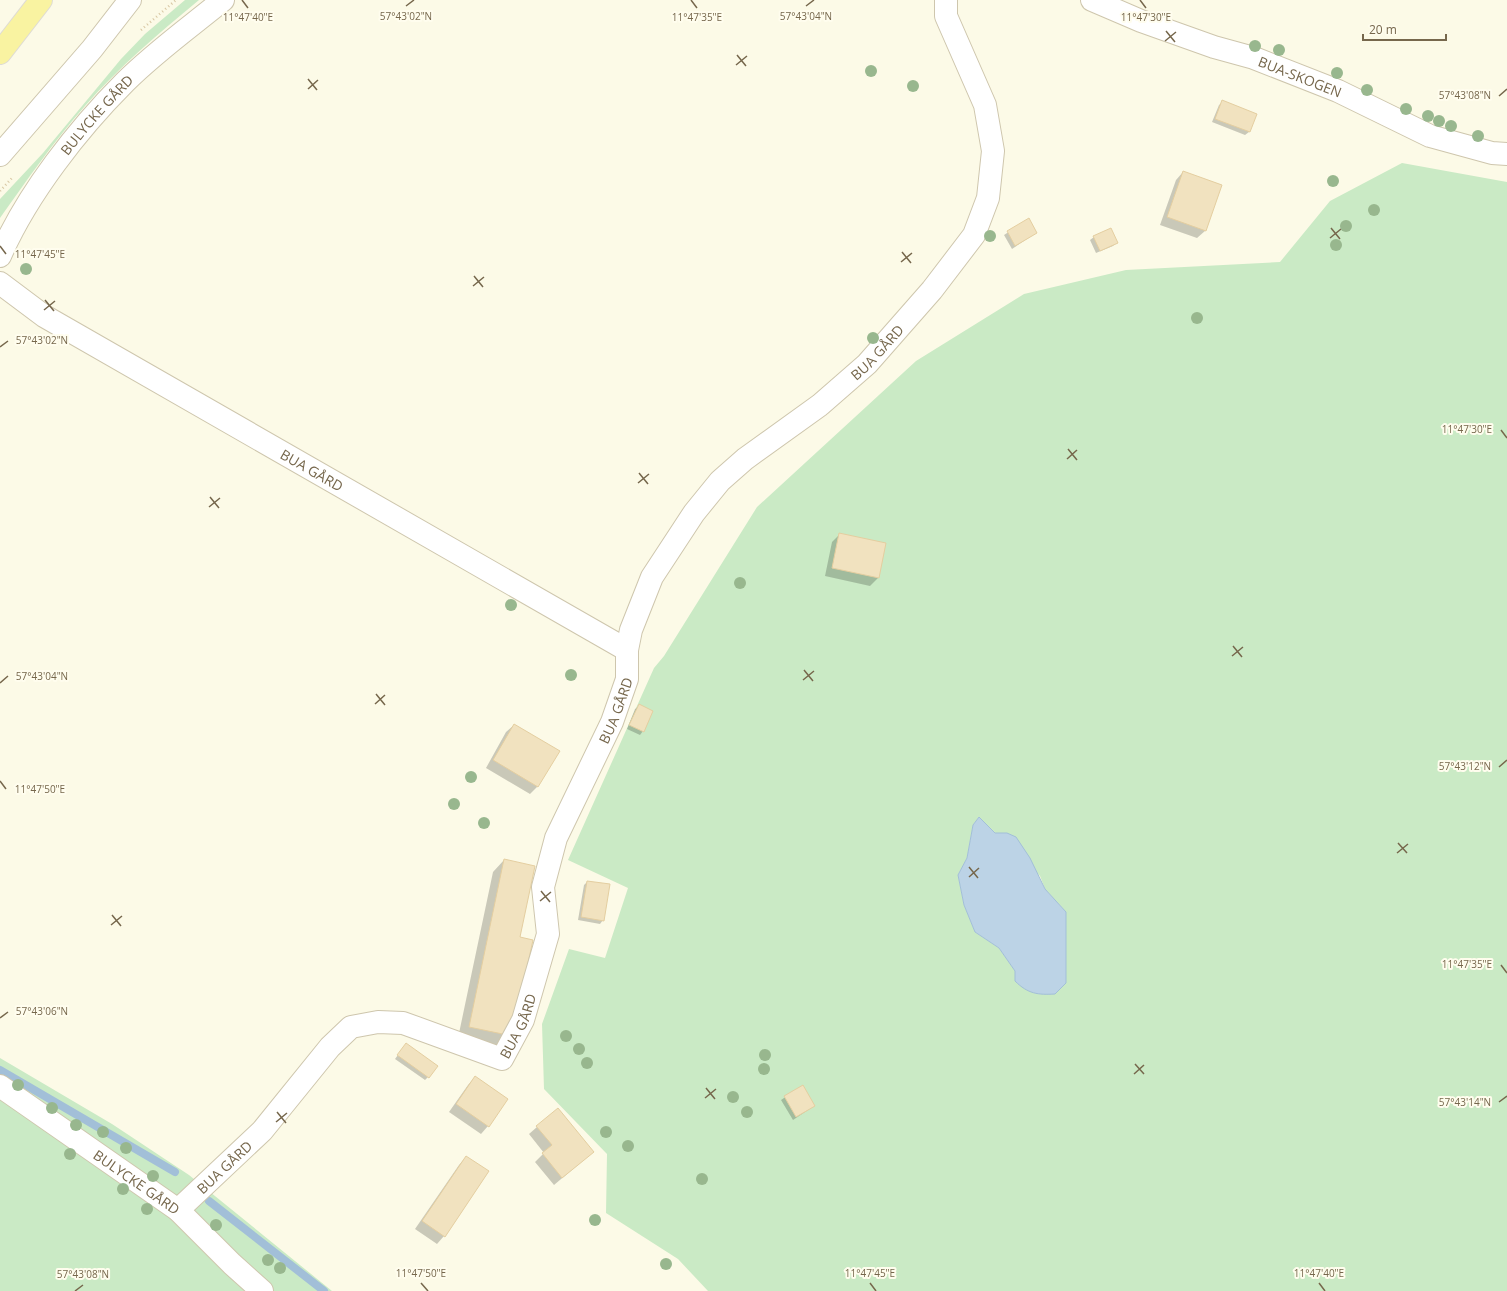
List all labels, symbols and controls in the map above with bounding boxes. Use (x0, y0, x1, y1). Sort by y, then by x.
text: 57°43'02"N (380, 9, 432, 23)
text: 57°43'04"N (780, 9, 832, 23)
text: 11°47'40"E (223, 10, 273, 24)
text: 11°47'35"E (672, 10, 722, 24)
text: 11°47'30"E (1121, 10, 1171, 24)
scale bar (1363, 16, 1446, 42)
text: 20 m (1369, 21, 1397, 38)
street label: BUA-SKOGEN (1256, 51, 1345, 101)
street label: BULYCKE GÅRD (56, 70, 137, 158)
text: 57°43'08"N (1439, 88, 1491, 102)
text: 11°47'45"E (15, 247, 65, 261)
street label: BUA GÅRD (846, 320, 907, 384)
text: 57°43'02"N (16, 333, 68, 347)
text: 11°47'30"E (1442, 422, 1492, 436)
street label: BUA GÅRD (277, 444, 347, 495)
text: 57°43'04"N (16, 669, 68, 683)
street label: BUA GÅRD (594, 675, 636, 747)
text: 57°43'12"N (1439, 759, 1491, 773)
text: 11°47'50"E (15, 782, 65, 796)
text: 11°47'35"E (1442, 957, 1492, 971)
street label: BUA GÅRD (495, 991, 540, 1062)
text: 57°43'06"N (16, 1004, 68, 1018)
text: 57°43'14"N (1439, 1095, 1491, 1109)
street label: BUA GÅRD (192, 1136, 256, 1198)
street label: BULYCKE GÅRD (90, 1145, 184, 1218)
text: 11°47'50"E (396, 1266, 446, 1280)
text: 11°47'45"E (845, 1266, 895, 1280)
text: 11°47'40"E (1294, 1266, 1344, 1280)
text: 57°43'08"N (57, 1267, 109, 1281)

